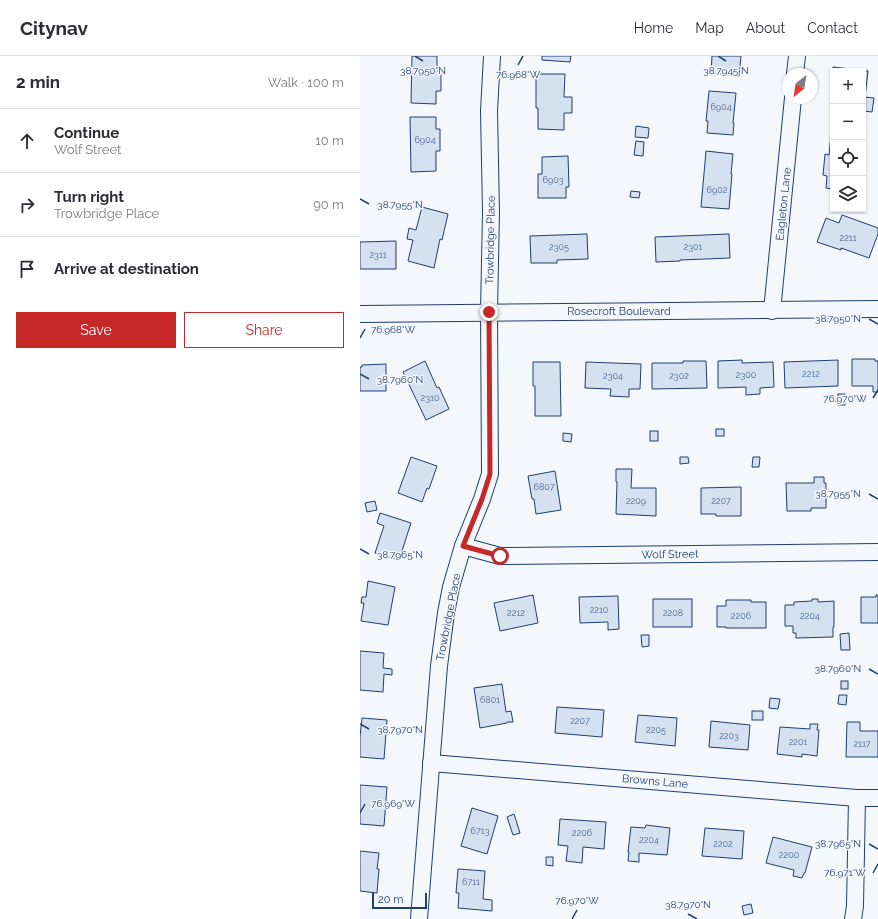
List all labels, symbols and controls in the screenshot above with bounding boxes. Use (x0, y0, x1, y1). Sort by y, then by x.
text: Citynav (20, 17, 88, 39)
text: Home (634, 20, 673, 36)
text: Map (695, 20, 724, 36)
text: About (746, 20, 785, 36)
text: Contact (807, 20, 858, 36)
text: 38.7950°N (400, 65, 446, 76)
text: 38.7945°N (703, 65, 749, 76)
north arrow (782, 68, 818, 104)
map controls (830, 68, 866, 212)
button: + (830, 68, 866, 104)
text: 76.968°W (496, 69, 541, 80)
text: 2 min (16, 72, 60, 92)
text: Walk · 100 m (268, 75, 344, 90)
house number: 6904 (710, 102, 732, 112)
button: − (830, 104, 866, 140)
text: Continue (54, 124, 119, 142)
icon: ahead (16, 130, 38, 152)
text: 10 m (315, 133, 344, 148)
house number: 6904 (414, 135, 436, 145)
button: locate (830, 140, 866, 176)
text: Wolf Street (54, 142, 121, 157)
street label: Eagleton Lane (773, 166, 794, 241)
house number: 6903 (542, 175, 564, 185)
button: layers (830, 176, 866, 212)
house number: 6902 (707, 185, 728, 195)
text: Turn right (54, 188, 124, 206)
icon: right (16, 194, 38, 216)
street label: Trowbridge Place (483, 195, 498, 285)
text: 90 m (313, 197, 344, 212)
text: 38.7955°N (377, 199, 423, 210)
text: Trowbridge Place (54, 206, 159, 221)
house number: 2211 (839, 233, 857, 243)
house number: 2305 (549, 242, 569, 252)
house number: 2301 (684, 242, 703, 252)
house number: 2311 (369, 250, 387, 260)
icon: arrive (16, 258, 38, 280)
text: Arrive at destination (54, 260, 199, 278)
route end (480, 303, 498, 321)
street label: Rosecroft Boulevard (567, 305, 671, 318)
button: Save (16, 312, 176, 348)
button: Share (184, 312, 344, 348)
text: 38.7950°N (815, 313, 861, 324)
text: 76.968°W (371, 324, 416, 335)
house number: 2212 (802, 369, 820, 379)
house number: 2300 (736, 370, 757, 380)
house number: 2304 (603, 371, 623, 381)
house number: 2302 (669, 371, 689, 381)
text: 38.7960°N (377, 374, 423, 385)
house number: 2310 (421, 393, 440, 403)
text: 76.970°W (823, 393, 867, 404)
house number: 6807 (533, 482, 555, 492)
text: 38.7955°N (815, 488, 861, 499)
house number: 2209 (626, 496, 646, 506)
house number: 2207 (711, 496, 731, 506)
route start (491, 547, 509, 565)
street label: Wolf Street (641, 547, 699, 561)
text: 38.7965°N (377, 549, 423, 560)
street label: Trowbridge Place (434, 572, 463, 662)
house number: 2210 (590, 605, 609, 615)
house number: 2212 (507, 608, 525, 618)
house number: 2208 (663, 608, 683, 618)
house number: 2206 (731, 611, 752, 621)
house number: 2204 (800, 611, 820, 621)
text: 38.7960°N (815, 663, 861, 674)
house number: 6801 (480, 695, 500, 705)
house number: 2207 (570, 716, 590, 726)
text: 38.7970°N (377, 724, 423, 735)
house number: 2205 (646, 725, 666, 735)
house number: 2203 (719, 731, 739, 741)
house number: 2201 (789, 737, 808, 747)
house number: 2117 (853, 739, 871, 749)
street label: Browns Lane (621, 772, 689, 791)
text: 76.969°W (371, 798, 415, 809)
house number: 6713 (471, 826, 490, 836)
house number: 2206 (572, 828, 593, 838)
house number: 2204 (639, 835, 659, 845)
text: 38.7965°N (815, 838, 861, 849)
house number: 2202 (713, 839, 733, 849)
house number: 2200 (779, 850, 800, 860)
text: 76.971°W (824, 867, 866, 878)
house number: 6711 (462, 877, 480, 887)
scale bar (372, 891, 427, 910)
text: 20 m (378, 893, 403, 906)
text: 76.970°W (555, 895, 599, 906)
text: 38.7970°N (665, 899, 711, 910)

